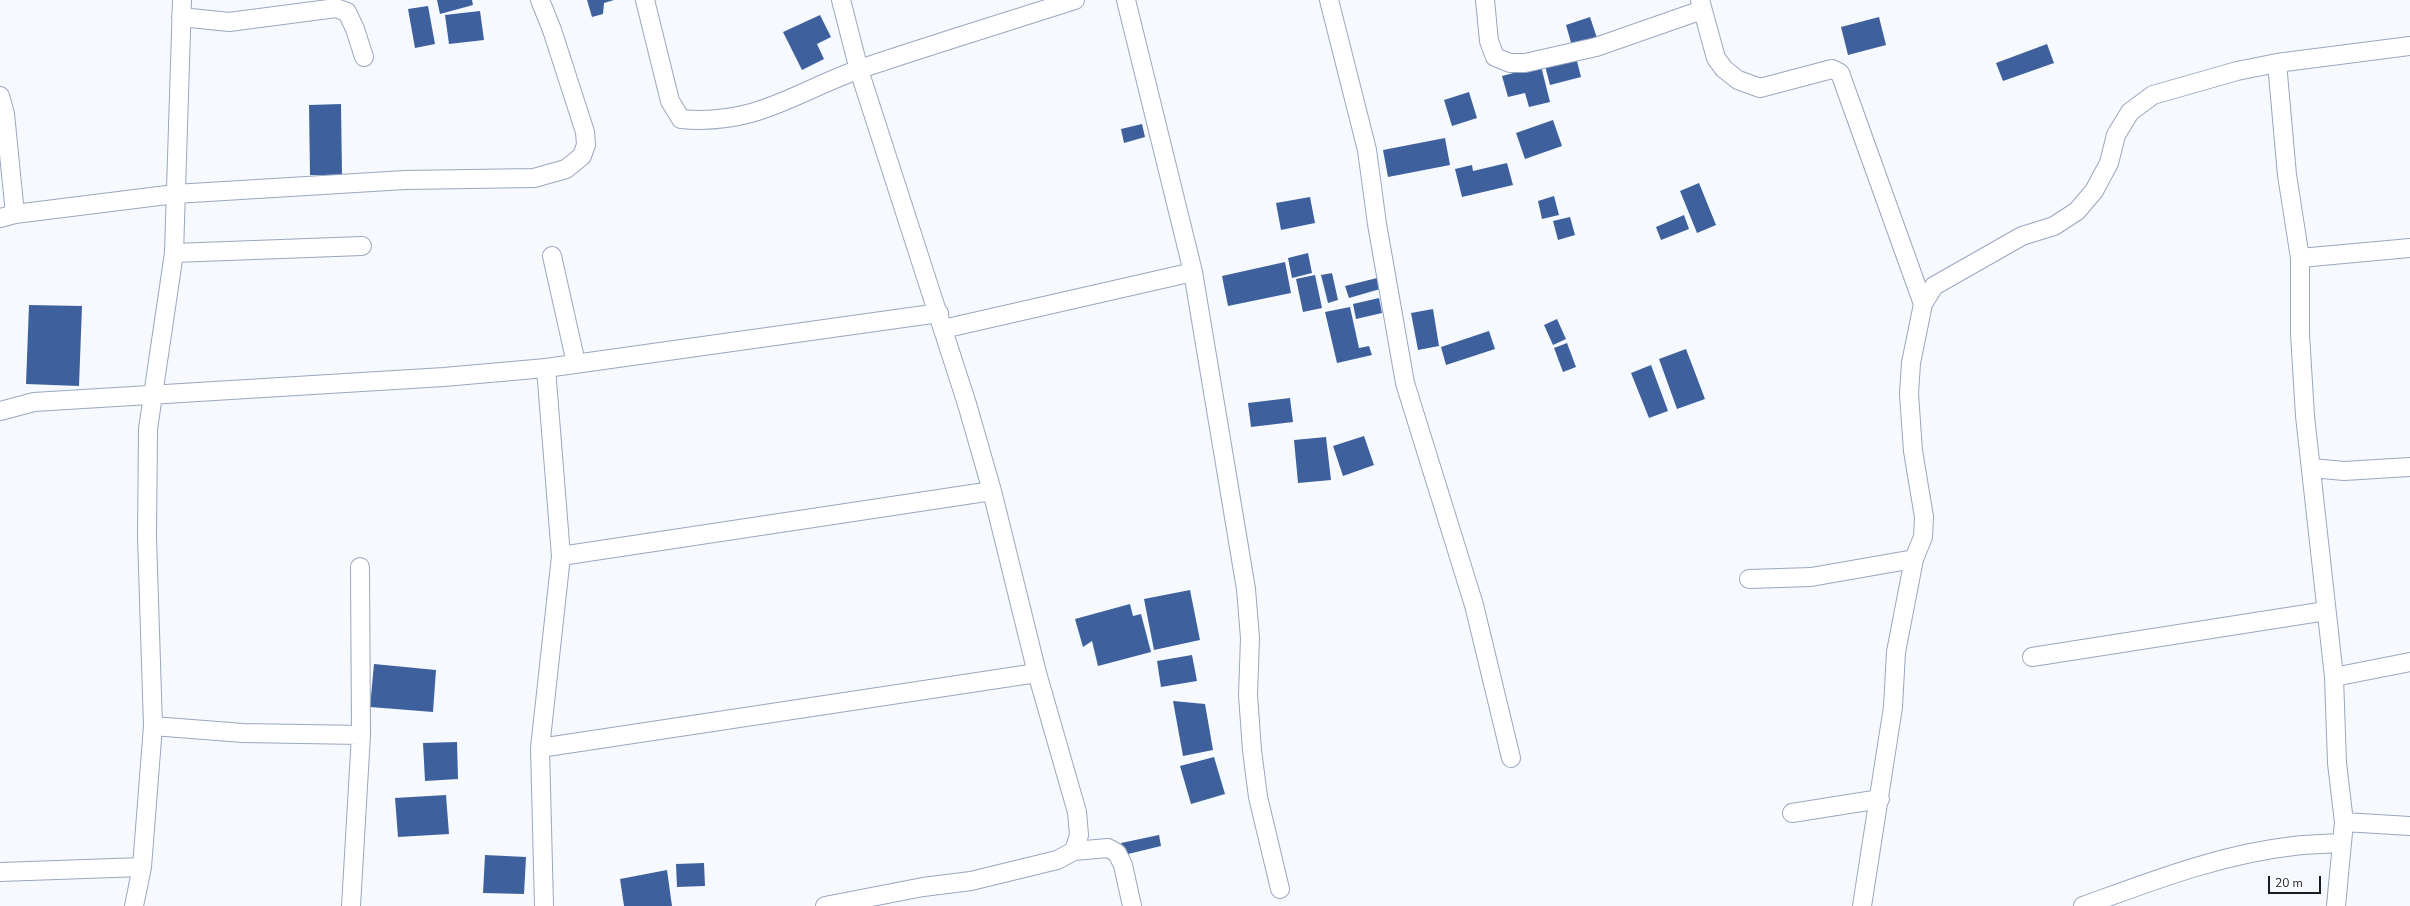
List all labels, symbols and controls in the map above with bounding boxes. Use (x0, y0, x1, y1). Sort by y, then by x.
scale bar (2270, 868, 2323, 894)
text: 20 m (2275, 875, 2303, 891)

